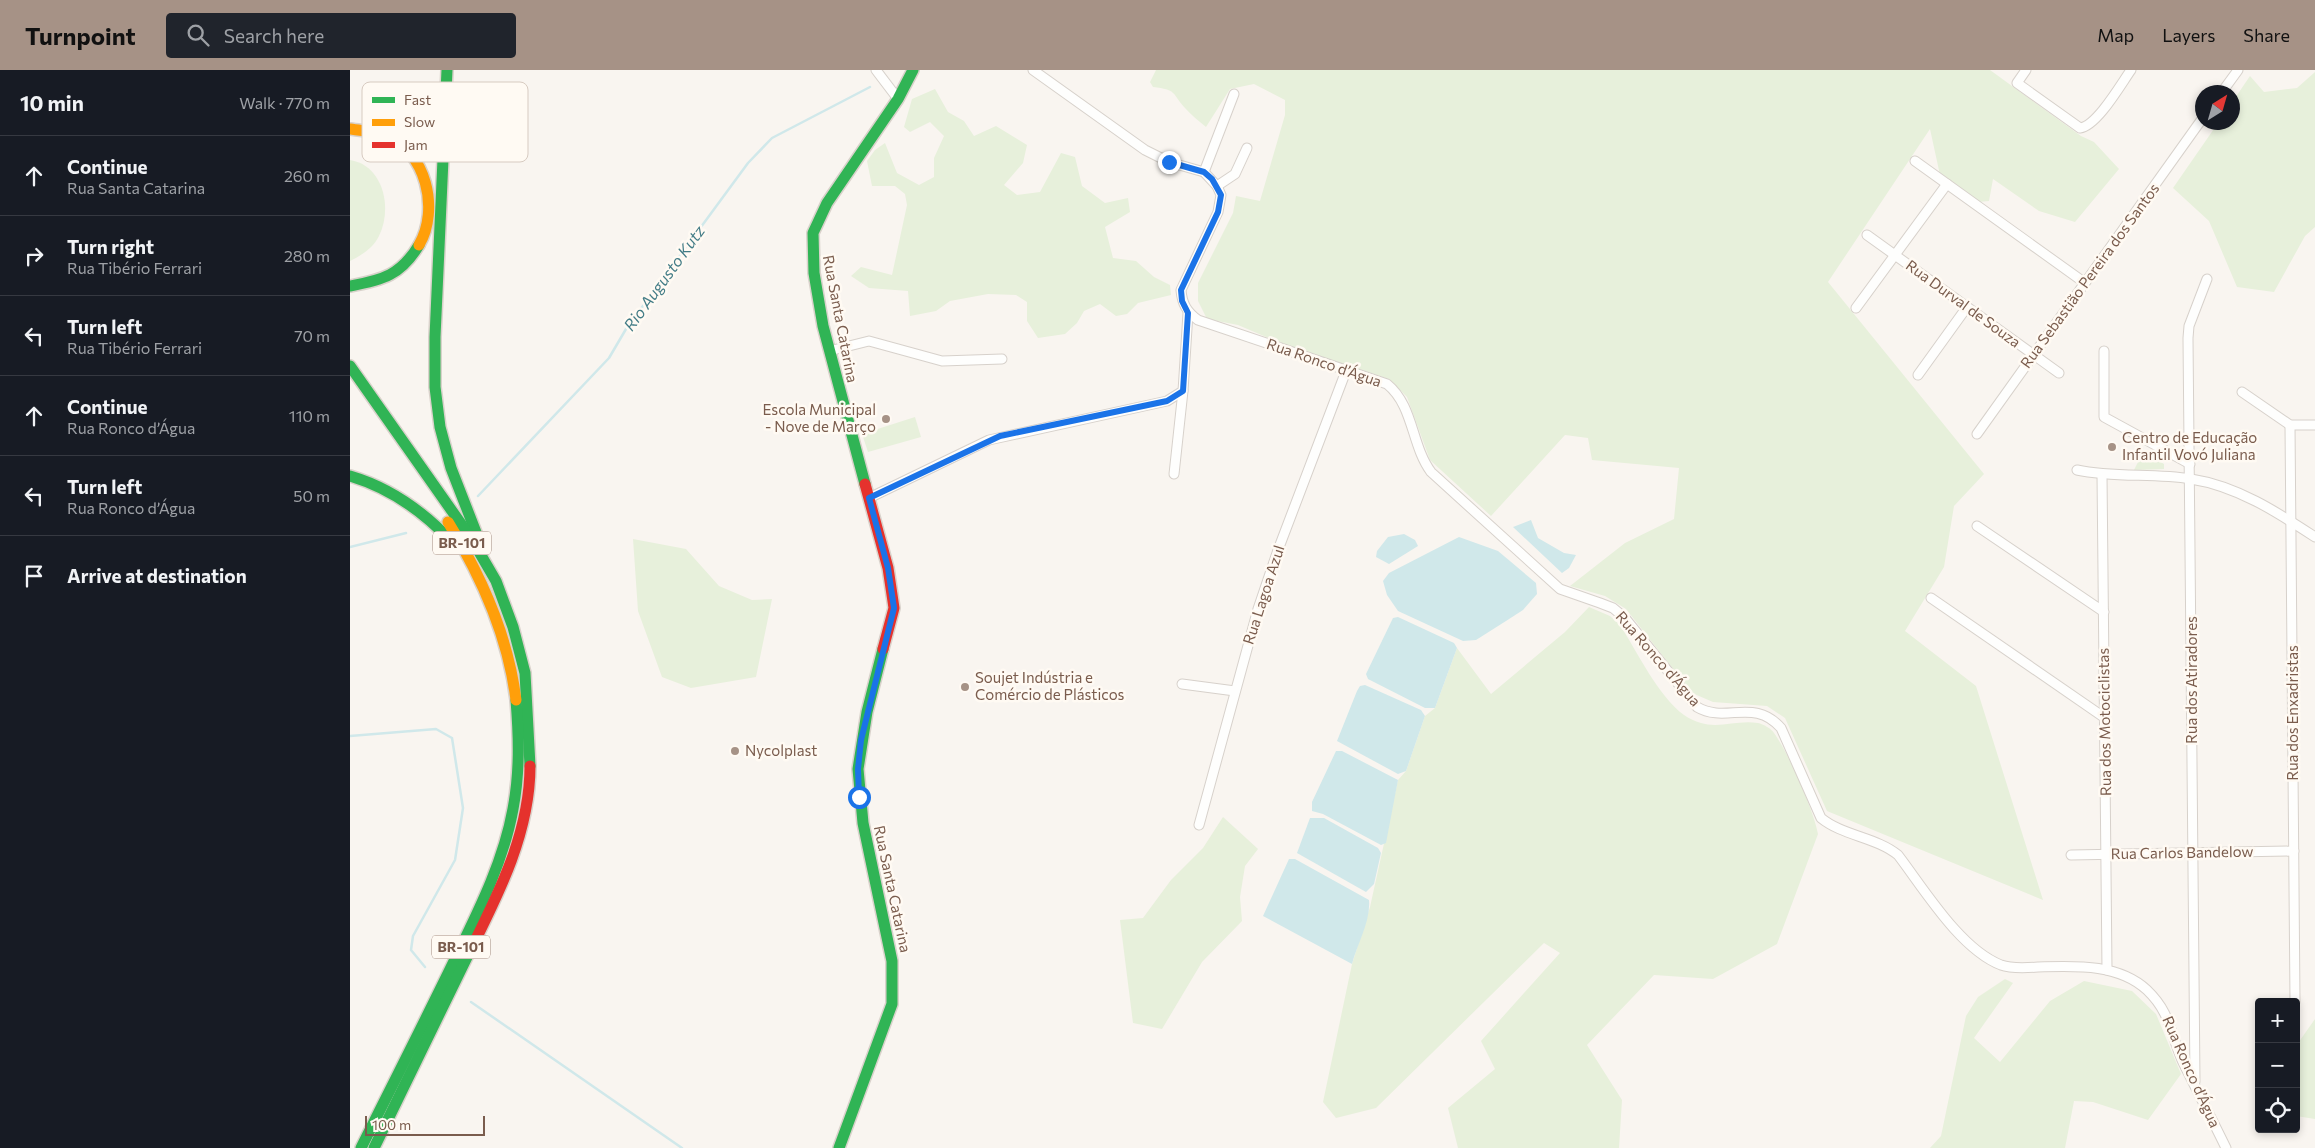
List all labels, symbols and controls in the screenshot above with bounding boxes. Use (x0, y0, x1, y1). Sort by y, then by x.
search box (166, 13, 516, 58)
text: Turnpoint (25, 21, 136, 50)
icon: search (184, 21, 212, 49)
text: Search here (224, 24, 324, 47)
text: Map (2097, 24, 2134, 46)
text: Layers (2162, 24, 2215, 46)
text: Share (2243, 24, 2290, 46)
legend (362, 82, 528, 162)
north arrow (2195, 85, 2240, 130)
text: 10 min (20, 90, 84, 115)
text: Fast (404, 91, 431, 108)
text: Walk · 770 m (239, 93, 330, 112)
text: Slow (404, 113, 435, 130)
text: Jam (404, 136, 428, 153)
route end (1158, 151, 1181, 174)
text: Continue (67, 155, 147, 178)
icon: ahead (20, 162, 48, 190)
text: 260 m (284, 166, 330, 185)
text: Rua Santa Catarina (67, 178, 205, 197)
street label: Rua Sebastião Pereira dos Santos (2016, 179, 2162, 371)
water label: Rio Augusto Kutz (619, 221, 708, 334)
text: Turn right (67, 235, 154, 258)
icon: right (20, 242, 48, 270)
text: 280 m (284, 246, 330, 265)
street label: Rua Santa Catarina (820, 253, 862, 384)
street label: Rua Durval de Souza (1903, 256, 2024, 351)
text: Rua Tibério Ferrari (67, 258, 202, 277)
text: Turn left (67, 315, 142, 338)
icon: left (20, 322, 48, 350)
text: 70 m (294, 326, 330, 345)
street label: Rua Ronco d’Água (1265, 333, 1384, 390)
text: Rua Tibério Ferrari (67, 338, 202, 357)
text: Continue (67, 395, 147, 418)
place label: Escola Municipal - Nove de Março (762, 400, 876, 435)
icon: ahead (20, 402, 48, 430)
text: 110 m (289, 406, 330, 425)
marker: Escola Municipal - Nove de Março (880, 413, 892, 425)
text: Rua Ronco d’Água (67, 418, 195, 437)
place label: Centro de Educação Infantil Vovó Juliana (2122, 428, 2257, 463)
marker: Centro de Educação Infantil Vovó Juliana (2106, 441, 2118, 453)
text: Turn left (67, 475, 142, 498)
icon: left (20, 482, 48, 510)
text: 50 m (293, 486, 330, 505)
text: Rua Ronco d’Água (67, 498, 195, 517)
road number: BR-101 (433, 532, 491, 554)
street label: Rua Lagoa Azul (1239, 543, 1288, 647)
icon: arrive (20, 562, 48, 590)
text: Arrive at destination (67, 564, 247, 587)
street label: Rua Ronco d’Água (1612, 606, 1706, 710)
street label: Rua dos Atiradores (2182, 616, 2200, 744)
street label: Rua dos Enxadristas (2283, 645, 2301, 781)
street label: Rua dos Motociclistas (2094, 648, 2114, 796)
place label: Soujet Indústria e Comércio de Plásticos (975, 668, 1125, 703)
marker: Soujet Indústria e Comércio de Plásticos (959, 681, 971, 693)
place label: Nycolplast (745, 741, 817, 759)
marker: Nycolplast (729, 745, 741, 757)
route start (848, 786, 871, 809)
street label: Rua Santa Catarina (871, 824, 915, 954)
street label: Rua Carlos Bandelow (2110, 842, 2253, 862)
road number: BR-101 (432, 936, 490, 959)
map controls (2255, 998, 2300, 1133)
button: + (2255, 998, 2300, 1043)
street label: Rua Ronco d’Água (2159, 1013, 2226, 1130)
button: − (2255, 1043, 2300, 1088)
button: locate (2255, 1088, 2300, 1133)
scale bar (365, 1113, 485, 1136)
text: 100 m (372, 1116, 411, 1133)

